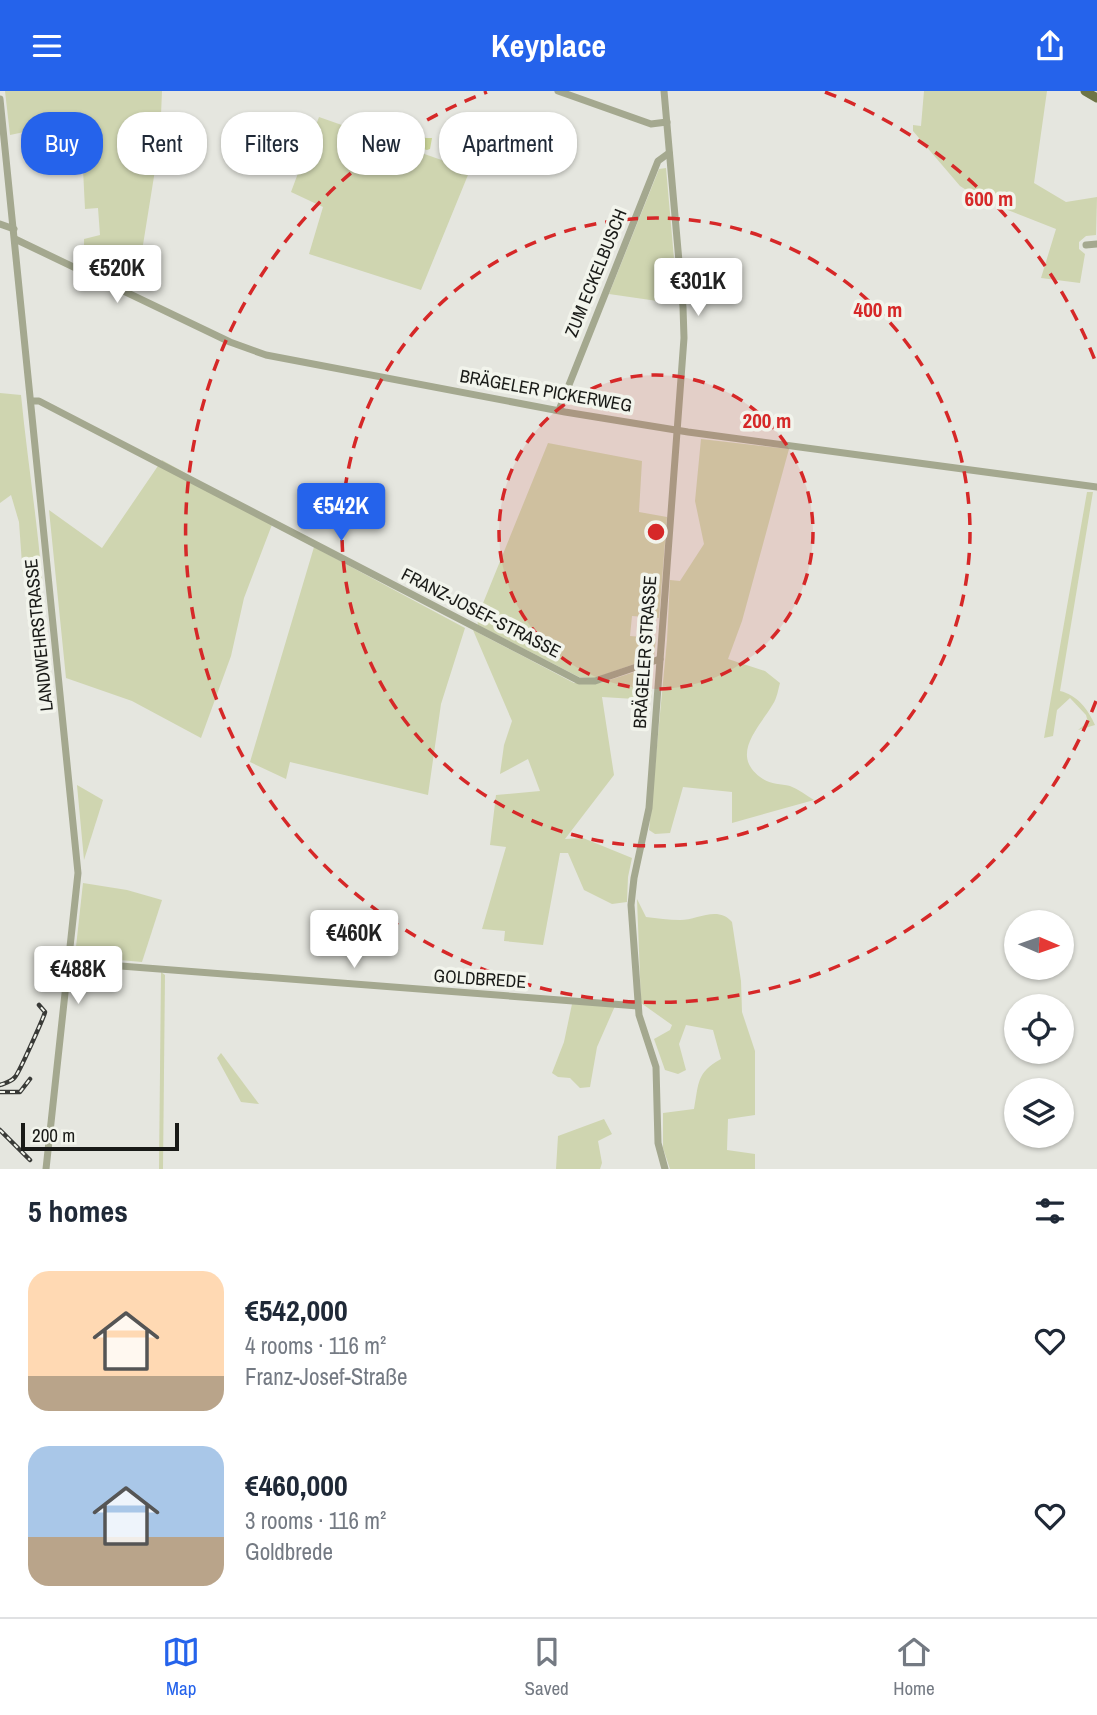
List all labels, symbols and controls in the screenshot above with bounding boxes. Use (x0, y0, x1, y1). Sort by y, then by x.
text: Keyplace (491, 24, 606, 67)
icon: menu (28, 27, 66, 65)
icon: share (1031, 27, 1069, 65)
chip: Buy (21, 112, 103, 175)
chip: Rent (117, 112, 207, 175)
chip: Filters (221, 112, 323, 175)
chip: New (337, 112, 425, 175)
chip: Apartment (439, 112, 577, 175)
text: 600 m (965, 184, 1013, 213)
street label: ZUM ECKELBUSCH (558, 205, 633, 341)
pin: €520K (68, 245, 166, 305)
text: €520K (89, 252, 145, 283)
pin: €301K (649, 259, 747, 318)
text: €301K (670, 265, 726, 296)
text: 400 m (854, 295, 902, 324)
street label: BRÄGELER PICKERWEG (458, 363, 634, 418)
text: 200 m (743, 406, 791, 435)
pin: €542K (292, 483, 390, 543)
text: €542K (313, 490, 369, 521)
centre of rings (644, 520, 668, 544)
street label: LANDWEHRSTRASSE (18, 557, 59, 713)
street label: FRANZ-JOSEF-STRASSE (397, 562, 565, 664)
street label: BRÄGELER STRASSE (627, 575, 662, 729)
north arrow (1004, 910, 1074, 980)
map controls (1004, 910, 1074, 1148)
pin: €460K (305, 911, 403, 970)
text: €460K (326, 917, 382, 948)
pin: €488K (29, 947, 127, 1006)
text: €488K (50, 953, 106, 984)
street label: GOLDBREDE (433, 963, 527, 994)
button: locate (1004, 994, 1074, 1064)
button: layers (1004, 1078, 1074, 1148)
scale bar (21, 1120, 178, 1152)
text: 200 m (32, 1122, 75, 1148)
text: 5 homes (28, 1191, 128, 1231)
icon: filters (1031, 1192, 1069, 1230)
text: €542,000 (245, 1290, 348, 1330)
icon: home (84, 1299, 168, 1383)
icon: heart (1031, 1322, 1069, 1360)
text: 4 rooms · 116 m² (245, 1330, 386, 1361)
text: Franz-Josef-Straße (245, 1361, 407, 1392)
text: €460,000 (245, 1465, 348, 1505)
icon: home (84, 1474, 168, 1558)
icon: heart (1031, 1497, 1069, 1535)
text: 3 rooms · 116 m² (245, 1505, 386, 1536)
text: Goldbrede (245, 1536, 333, 1567)
tab: Map (162, 1633, 200, 1701)
tab: Saved (525, 1633, 569, 1701)
tab: Home (893, 1633, 935, 1701)

